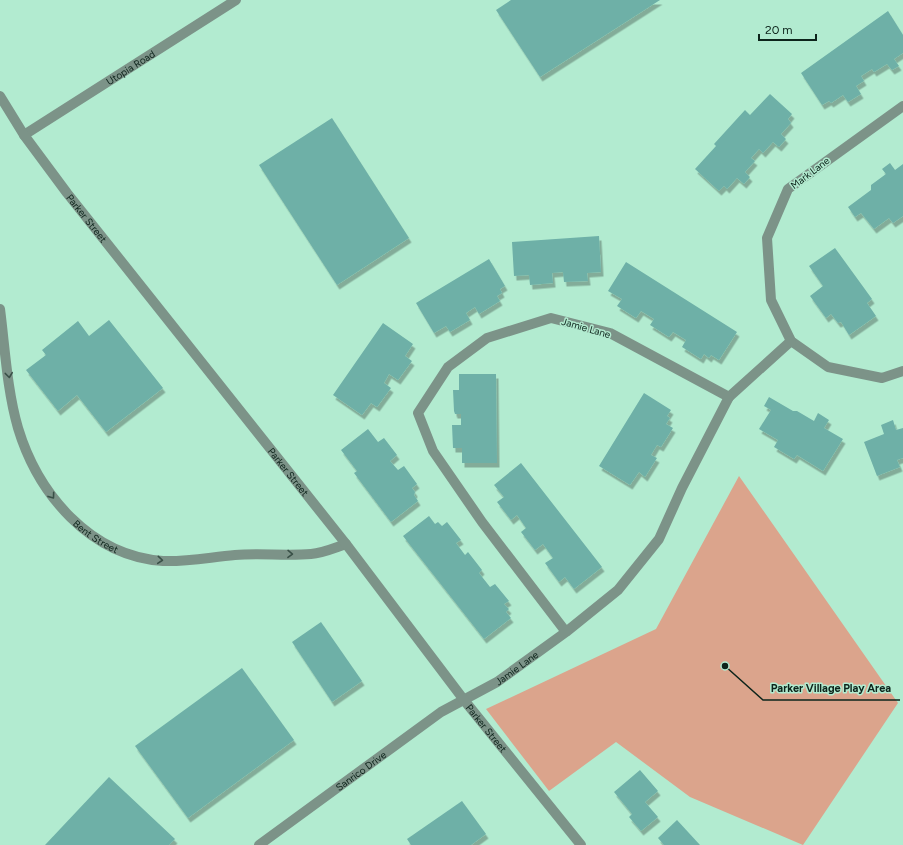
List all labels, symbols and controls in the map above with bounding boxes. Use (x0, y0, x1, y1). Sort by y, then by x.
scale bar (759, 16, 816, 42)
text: 20 m (765, 23, 793, 37)
street label: Utopia Road (103, 47, 157, 88)
street label: Mark Lane (788, 154, 833, 192)
street label: Parker Street (64, 191, 110, 245)
street label: Jamie Lane (560, 315, 613, 341)
one-way arrow (4, 372, 13, 378)
street label: Parker Street (265, 445, 312, 499)
one-way arrow (47, 492, 54, 499)
street label: Bent Street (71, 517, 121, 556)
one-way arrow (287, 550, 293, 558)
one-way arrow (157, 555, 163, 564)
street label: Jamie Lane (492, 648, 541, 688)
callout: Parker Village Play Area (763, 677, 900, 700)
text: Parker Village Play Area (771, 682, 891, 695)
street label: Parker Street (463, 701, 510, 755)
street label: Sanrico Drive (333, 748, 389, 793)

